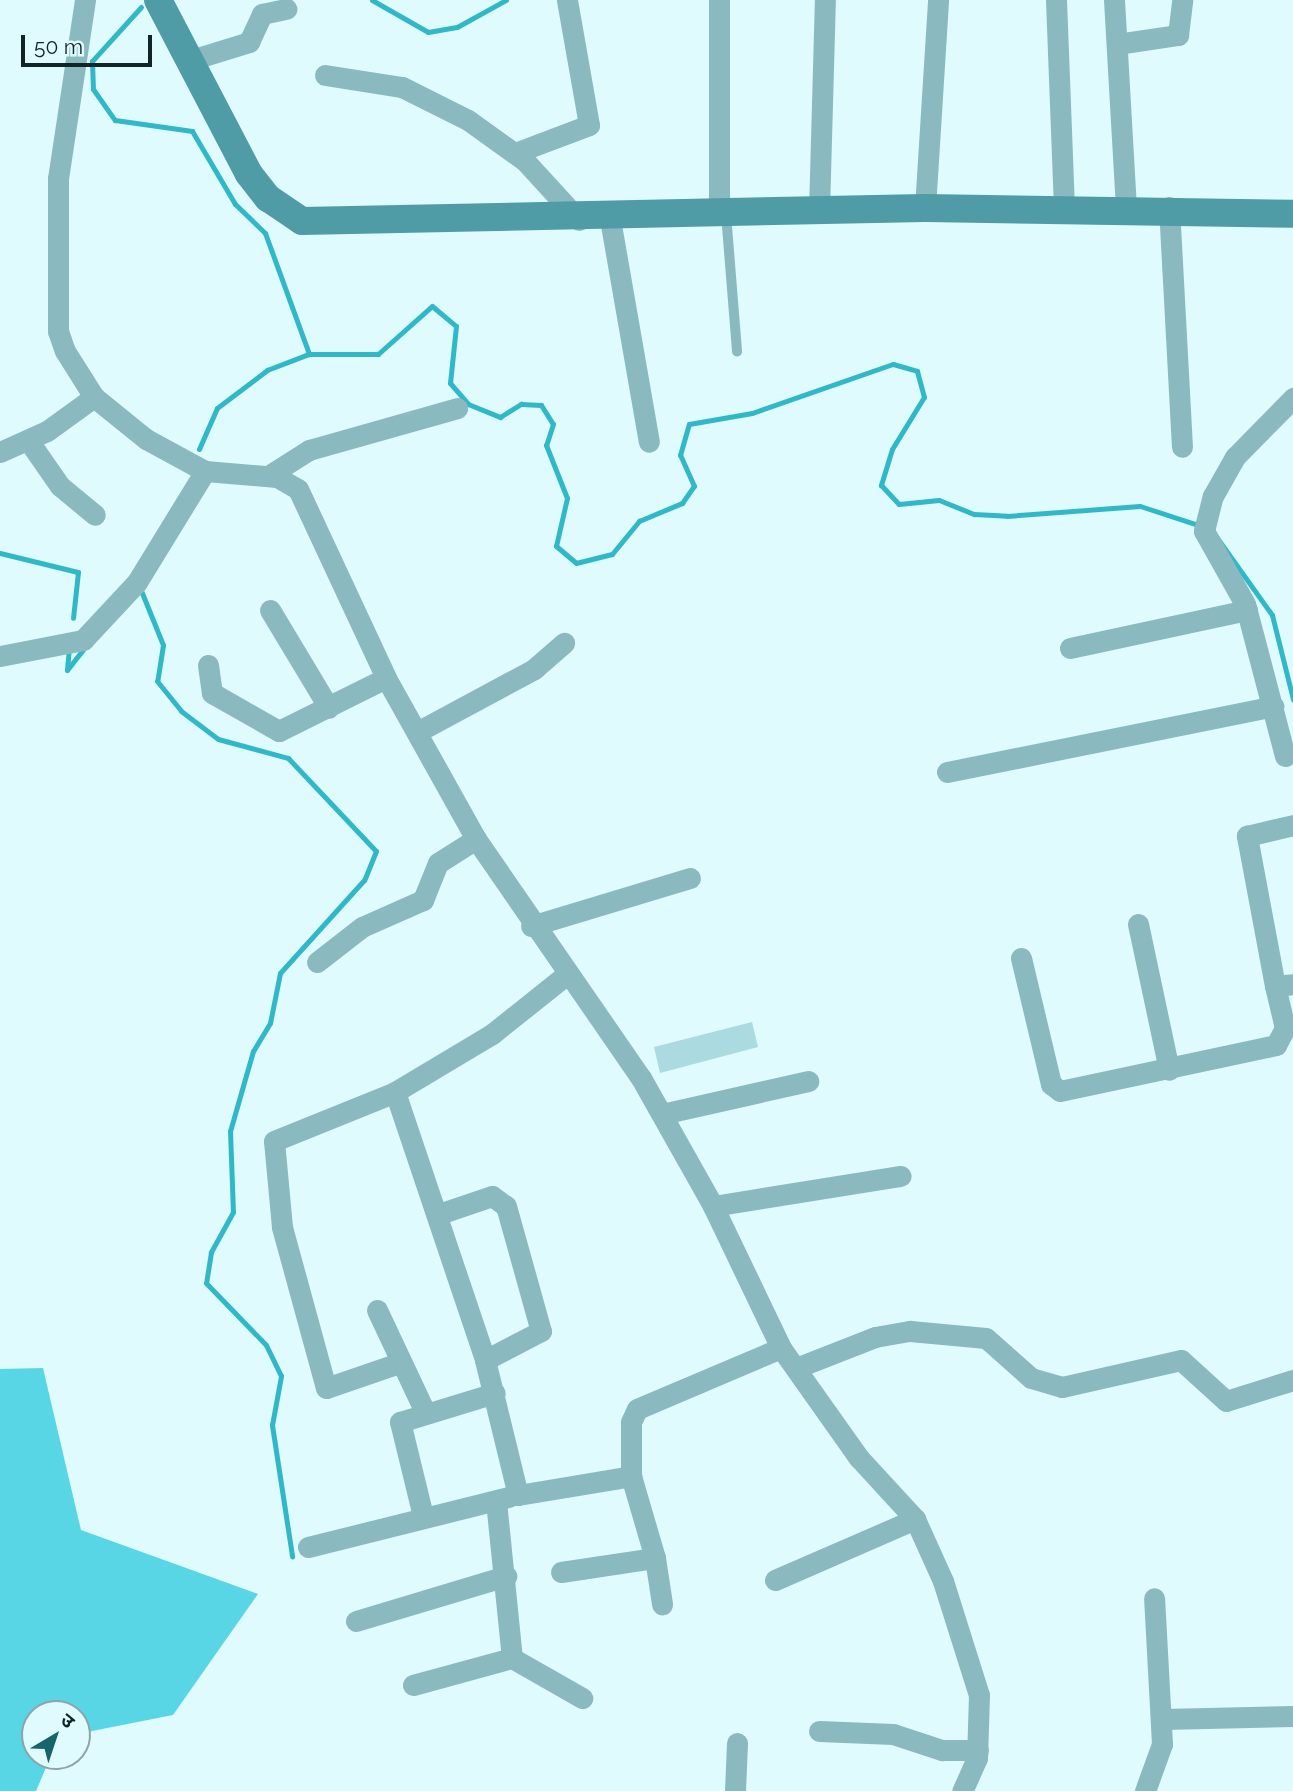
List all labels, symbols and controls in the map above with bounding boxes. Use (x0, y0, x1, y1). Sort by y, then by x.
scale bar (24, 21, 156, 65)
text: 50 m (34, 34, 83, 59)
north arrow (21, 1700, 91, 1770)
text: उ (57, 1708, 79, 1732)

